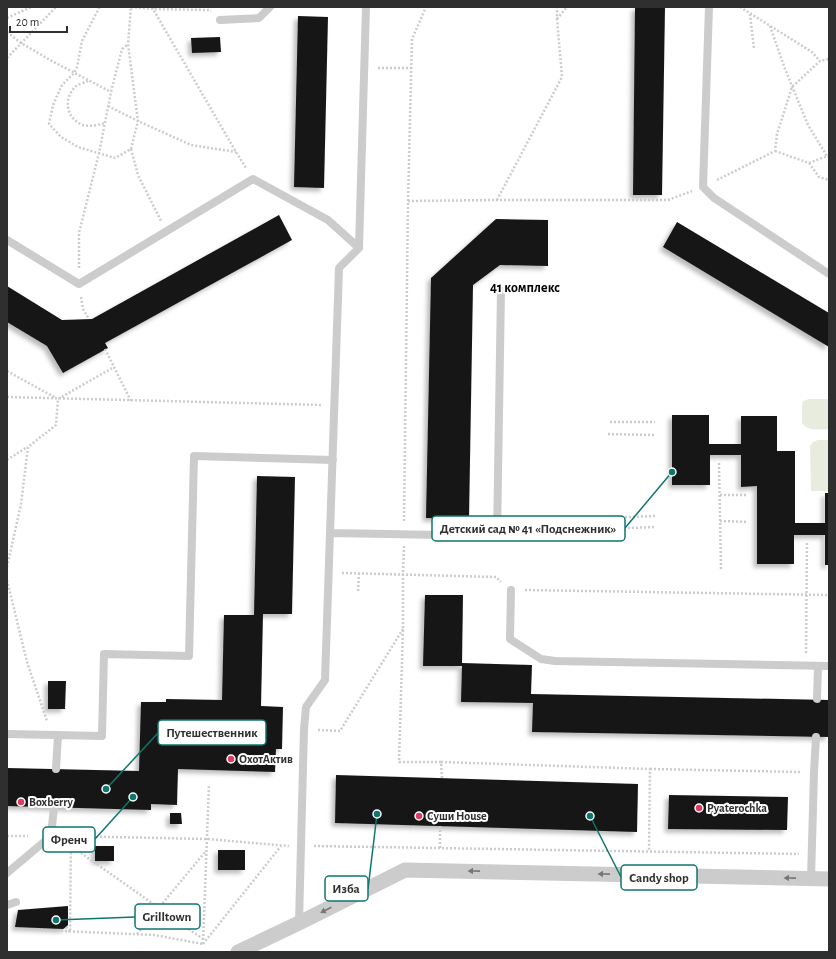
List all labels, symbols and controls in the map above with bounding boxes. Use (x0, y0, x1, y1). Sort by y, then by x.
scale bar (10, 8, 67, 34)
text: 20 m (16, 16, 39, 28)
district label: 41 комплекс (490, 281, 560, 295)
callout: Детский сад № 41 «Подснежник» (432, 516, 625, 541)
text: Детский сад № 41 «Подснежник» (440, 523, 616, 536)
callout: Путешественник (158, 720, 266, 745)
text: Путешественник (166, 727, 258, 740)
place label: ОхотАктив (239, 753, 293, 765)
marker: ОхотАктив (226, 754, 236, 764)
place label: Boxberry (29, 796, 74, 809)
marker: Boxberry (16, 797, 26, 807)
place label: Pyaterochka (707, 802, 767, 815)
marker: Pyaterochka (694, 803, 704, 813)
place label: Суши House (427, 810, 487, 823)
marker: Суши House (414, 811, 424, 821)
callout: Френч (43, 827, 95, 852)
text: Френч (51, 834, 87, 847)
callout: Candy shop (621, 865, 697, 890)
one-way arrow (467, 868, 480, 874)
one-way arrow (597, 871, 610, 877)
text: Candy shop (629, 872, 689, 885)
one-way arrow (783, 875, 796, 881)
callout: Изба (325, 876, 368, 901)
text: Изба (332, 883, 360, 896)
callout: Grilltown (135, 904, 200, 929)
one-way arrow (320, 906, 331, 913)
text: Grilltown (143, 911, 192, 924)

